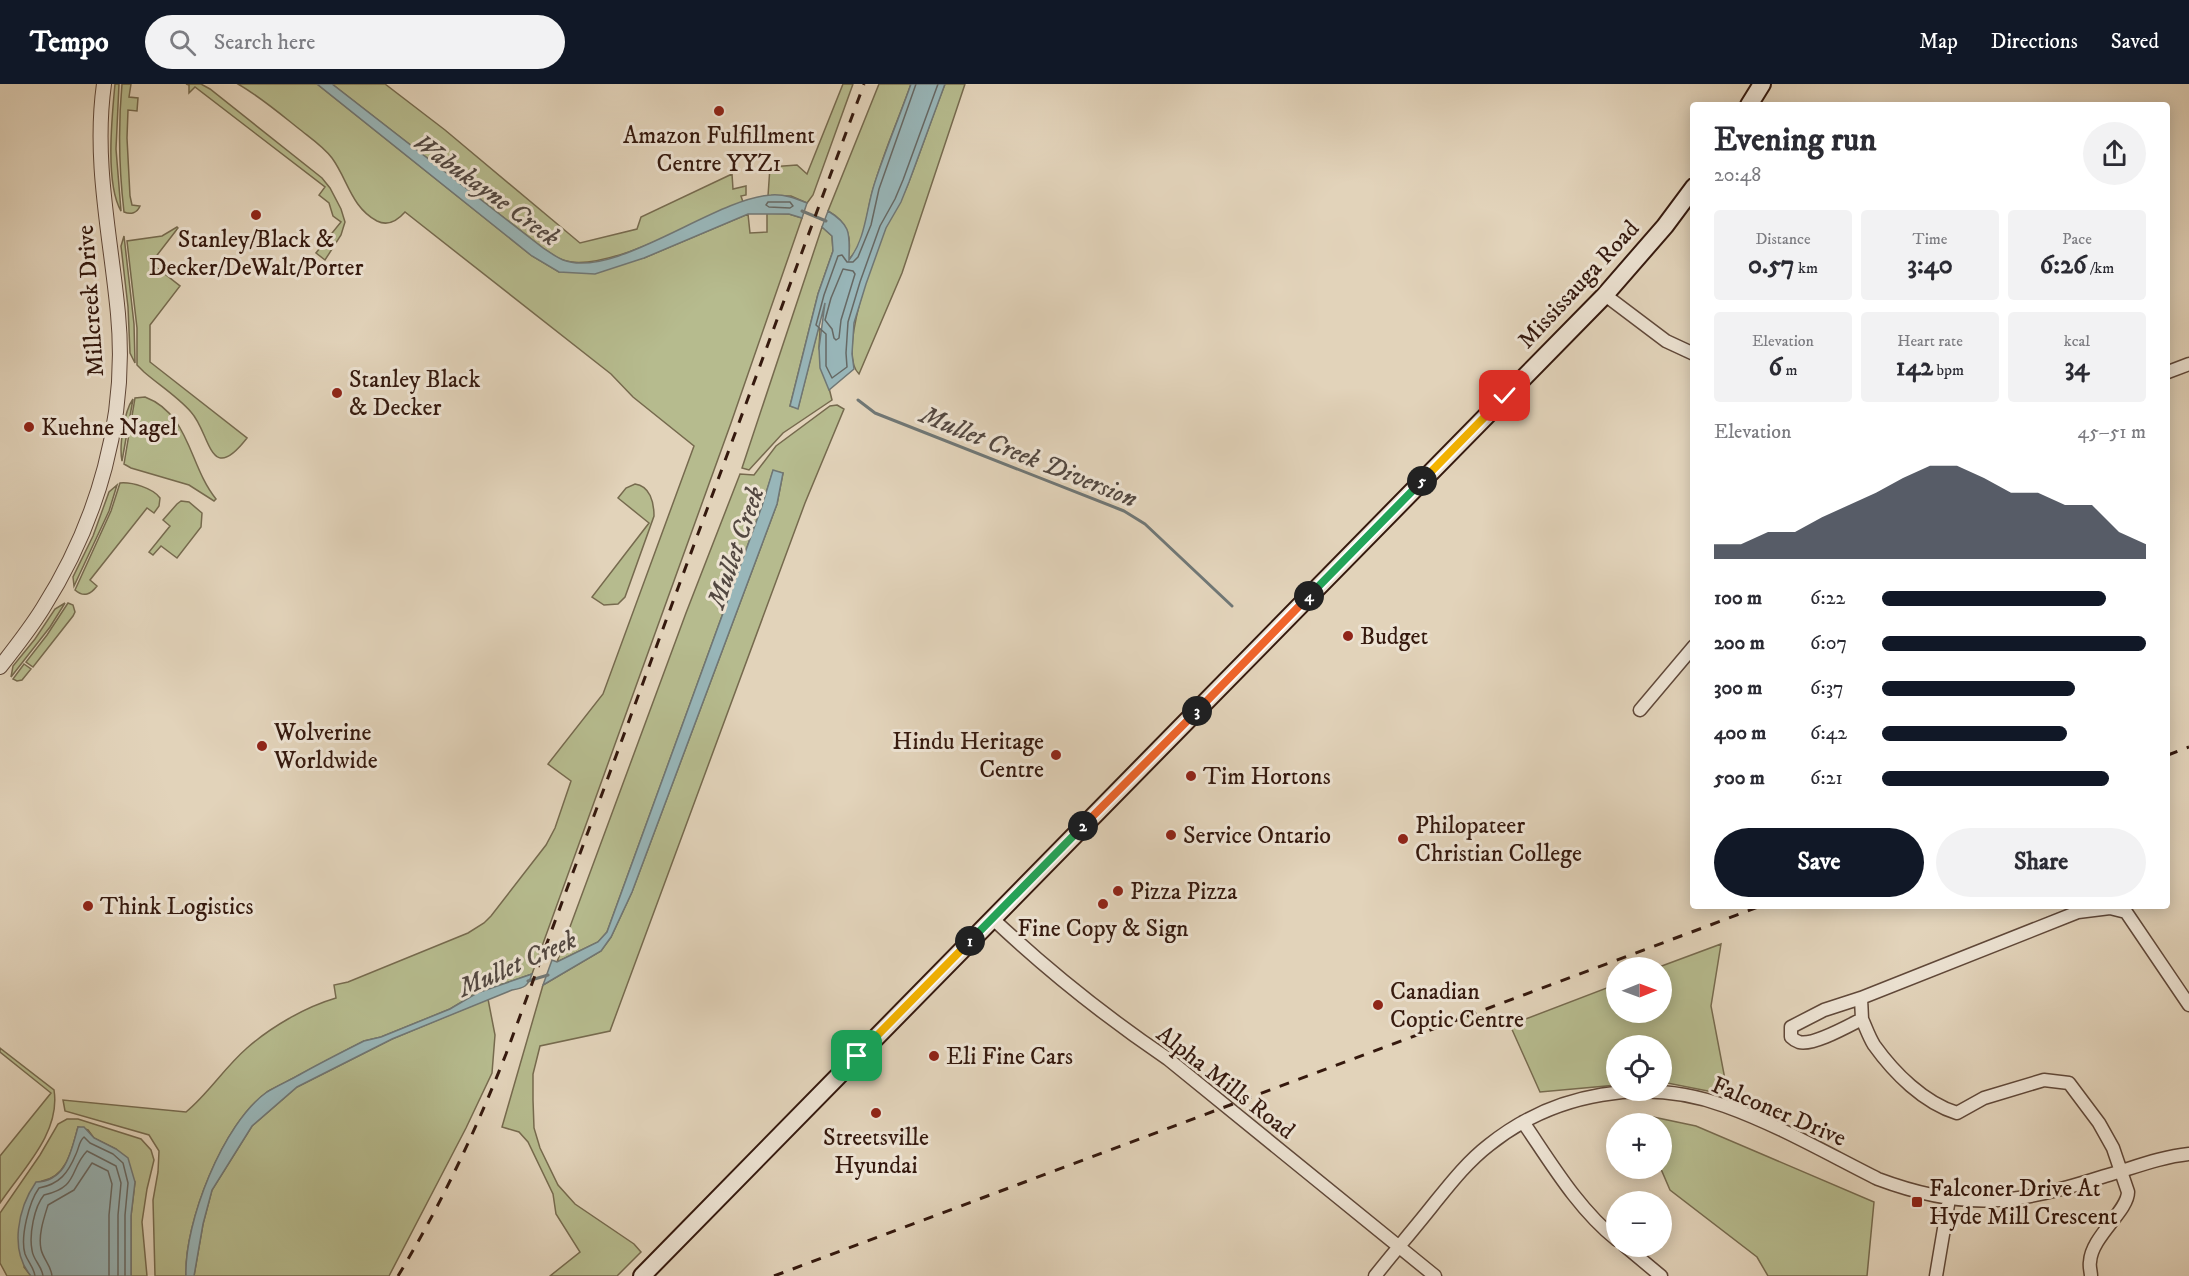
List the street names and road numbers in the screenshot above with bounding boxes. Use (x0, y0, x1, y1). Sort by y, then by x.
street label: Mississauga Road (1512, 214, 1646, 355)
street label: Millcreek Drive (71, 224, 111, 378)
street label: Alpha Mills Road (1150, 1019, 1301, 1146)
street label: Falconer Drive (1707, 1070, 1850, 1154)

